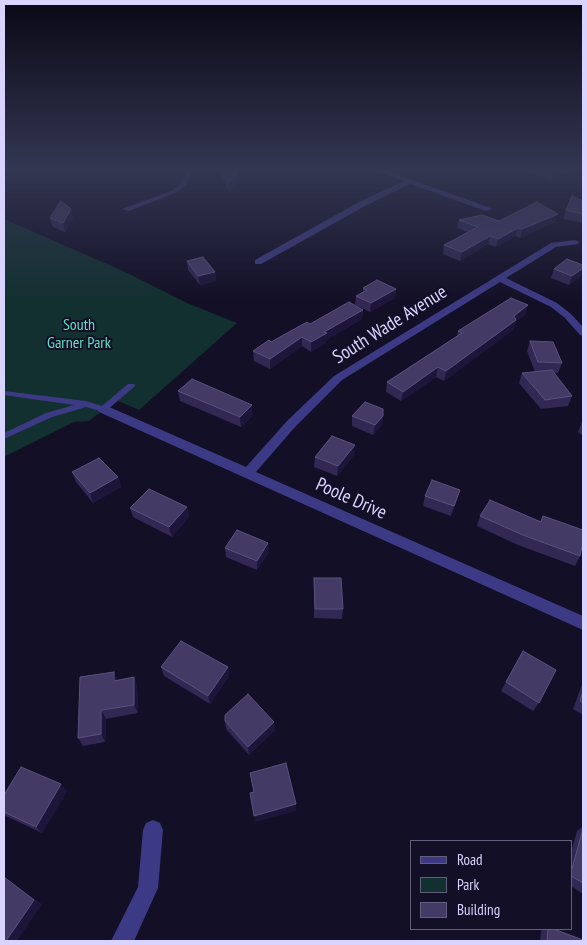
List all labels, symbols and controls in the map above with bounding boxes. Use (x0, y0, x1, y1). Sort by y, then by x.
street label: South Wade Avenue (329, 281, 451, 369)
park label: South Garner Park (47, 315, 111, 353)
street label: Poole Drive (312, 473, 390, 525)
legend (410, 840, 572, 930)
text: Road (457, 850, 483, 869)
text: Park (457, 875, 479, 894)
text: Building (457, 900, 500, 919)

